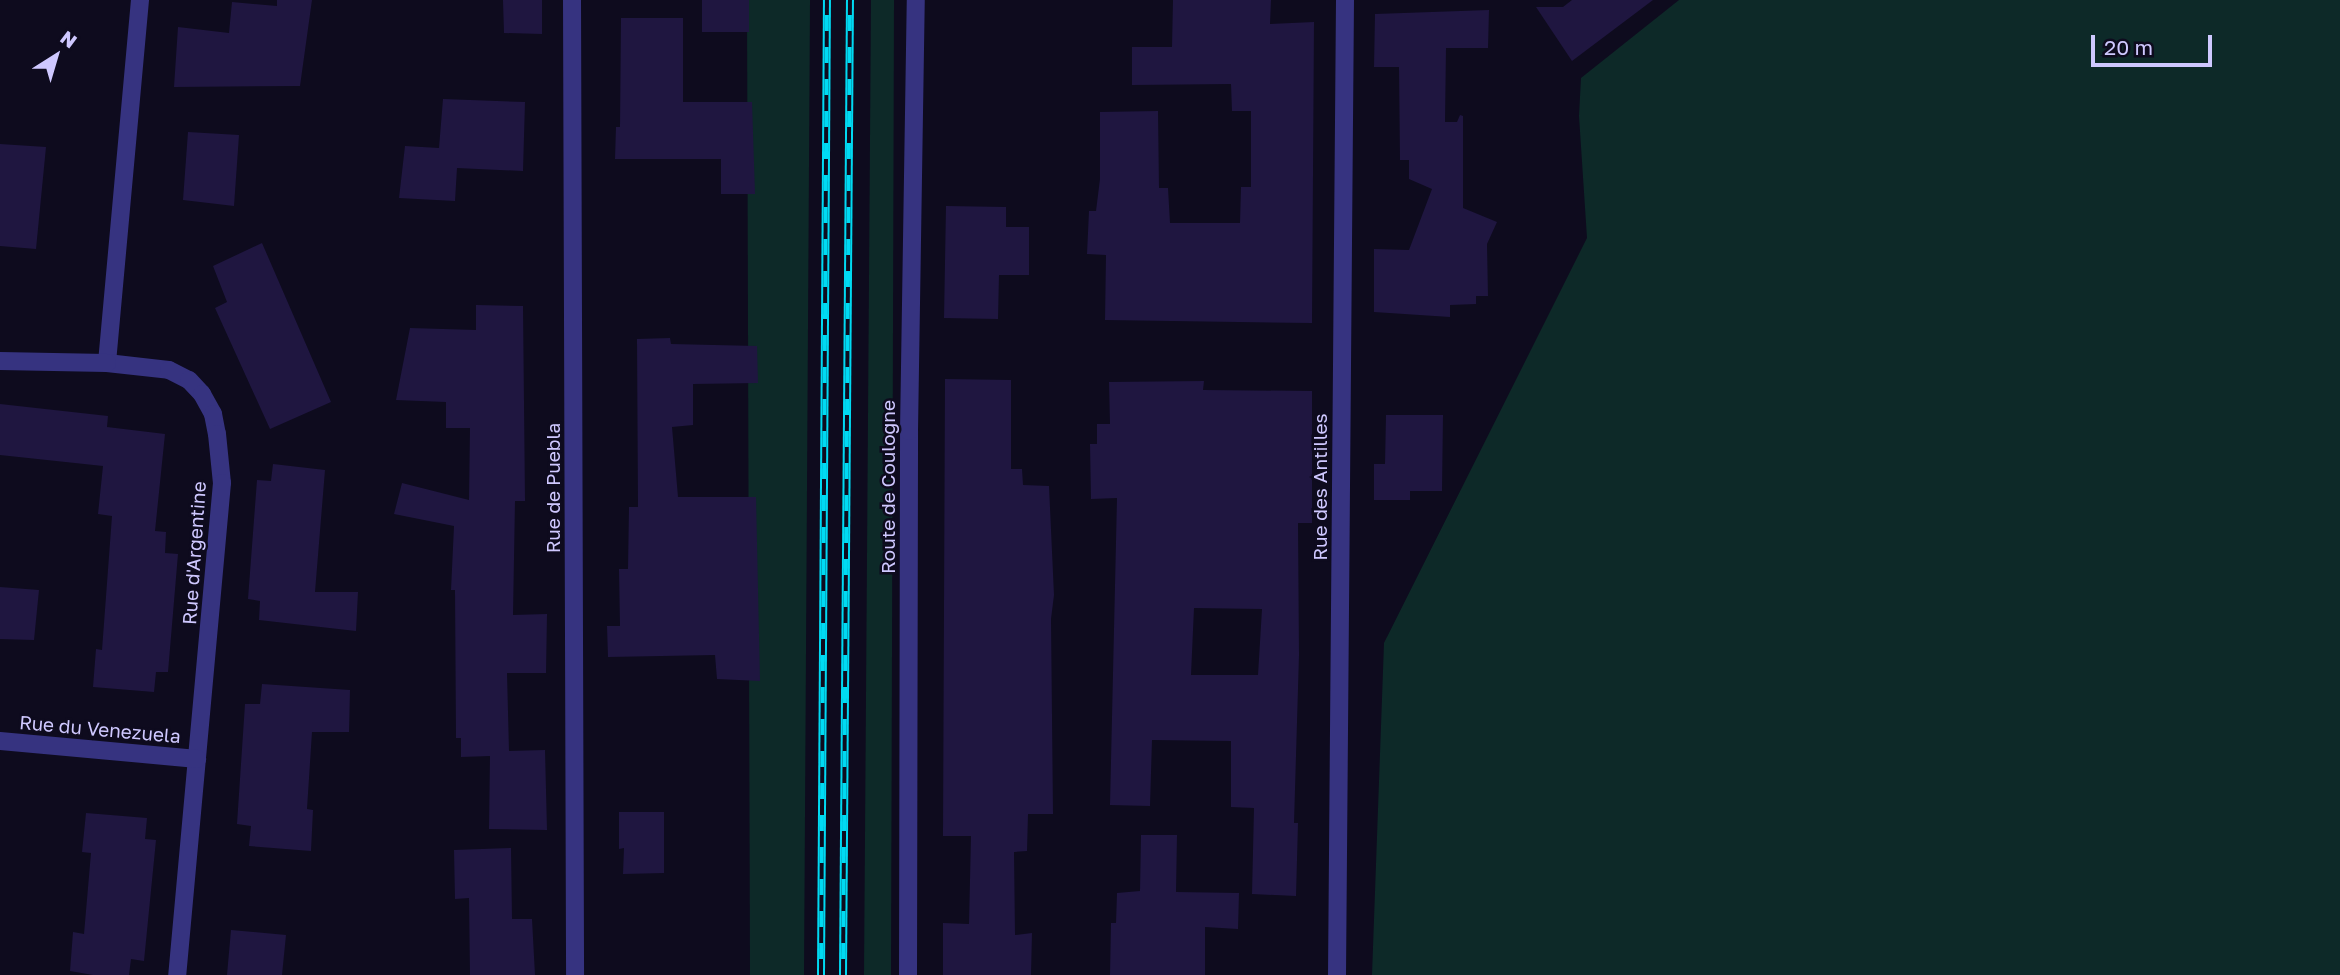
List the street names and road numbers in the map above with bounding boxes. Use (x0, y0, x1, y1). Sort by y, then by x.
street label: Route de Coulogne (877, 400, 899, 574)
street label: Rue des Antilles (1309, 413, 1331, 561)
street label: Rue de Puebla (542, 423, 564, 553)
street label: Rue d'Argentine (178, 481, 210, 625)
street label: Rue du Venezuela (18, 711, 182, 747)

